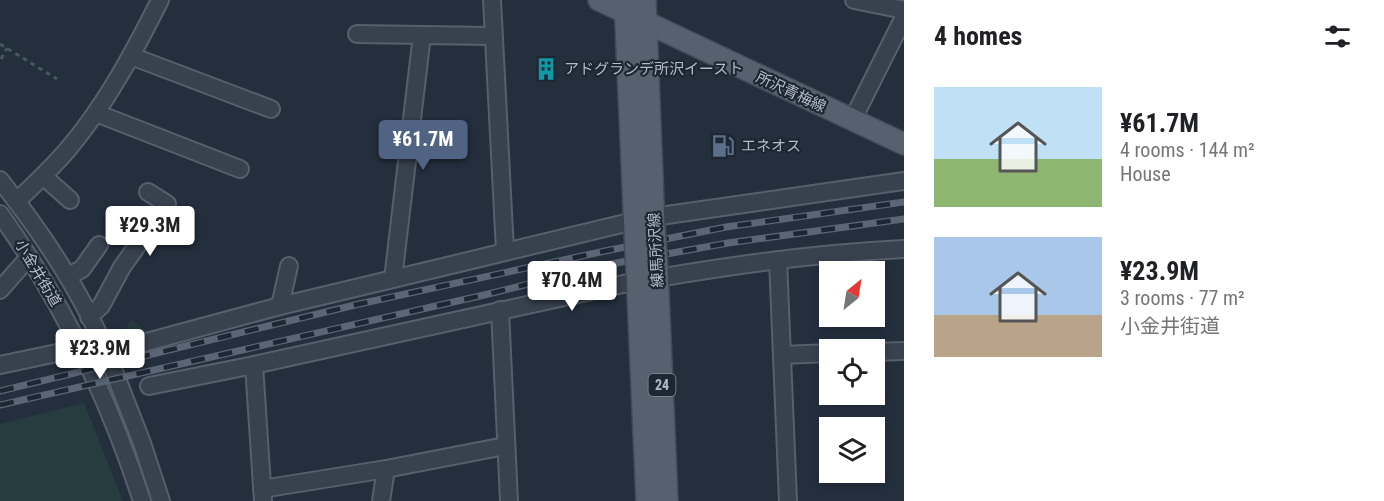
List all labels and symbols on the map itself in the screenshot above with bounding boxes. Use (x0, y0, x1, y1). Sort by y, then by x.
building icon: アドグランデ所沢イースト (533, 56, 559, 82)
place label: アドグランデ所沢イースト (564, 60, 743, 78)
street label: 所沢青梅線 (753, 68, 829, 116)
pin: ¥61.7M (374, 120, 472, 171)
fuel station icon: エネオス (710, 133, 736, 159)
place label: エネオス (741, 137, 801, 155)
pin: ¥29.3M (101, 206, 199, 257)
street label: 練馬所沢線 (645, 212, 667, 288)
street label: 小金井街道 (11, 236, 65, 310)
pin: ¥70.4M (523, 261, 621, 312)
north arrow (819, 261, 885, 327)
pin: ¥23.9M (51, 329, 149, 380)
road number: 24 (648, 374, 676, 396)

